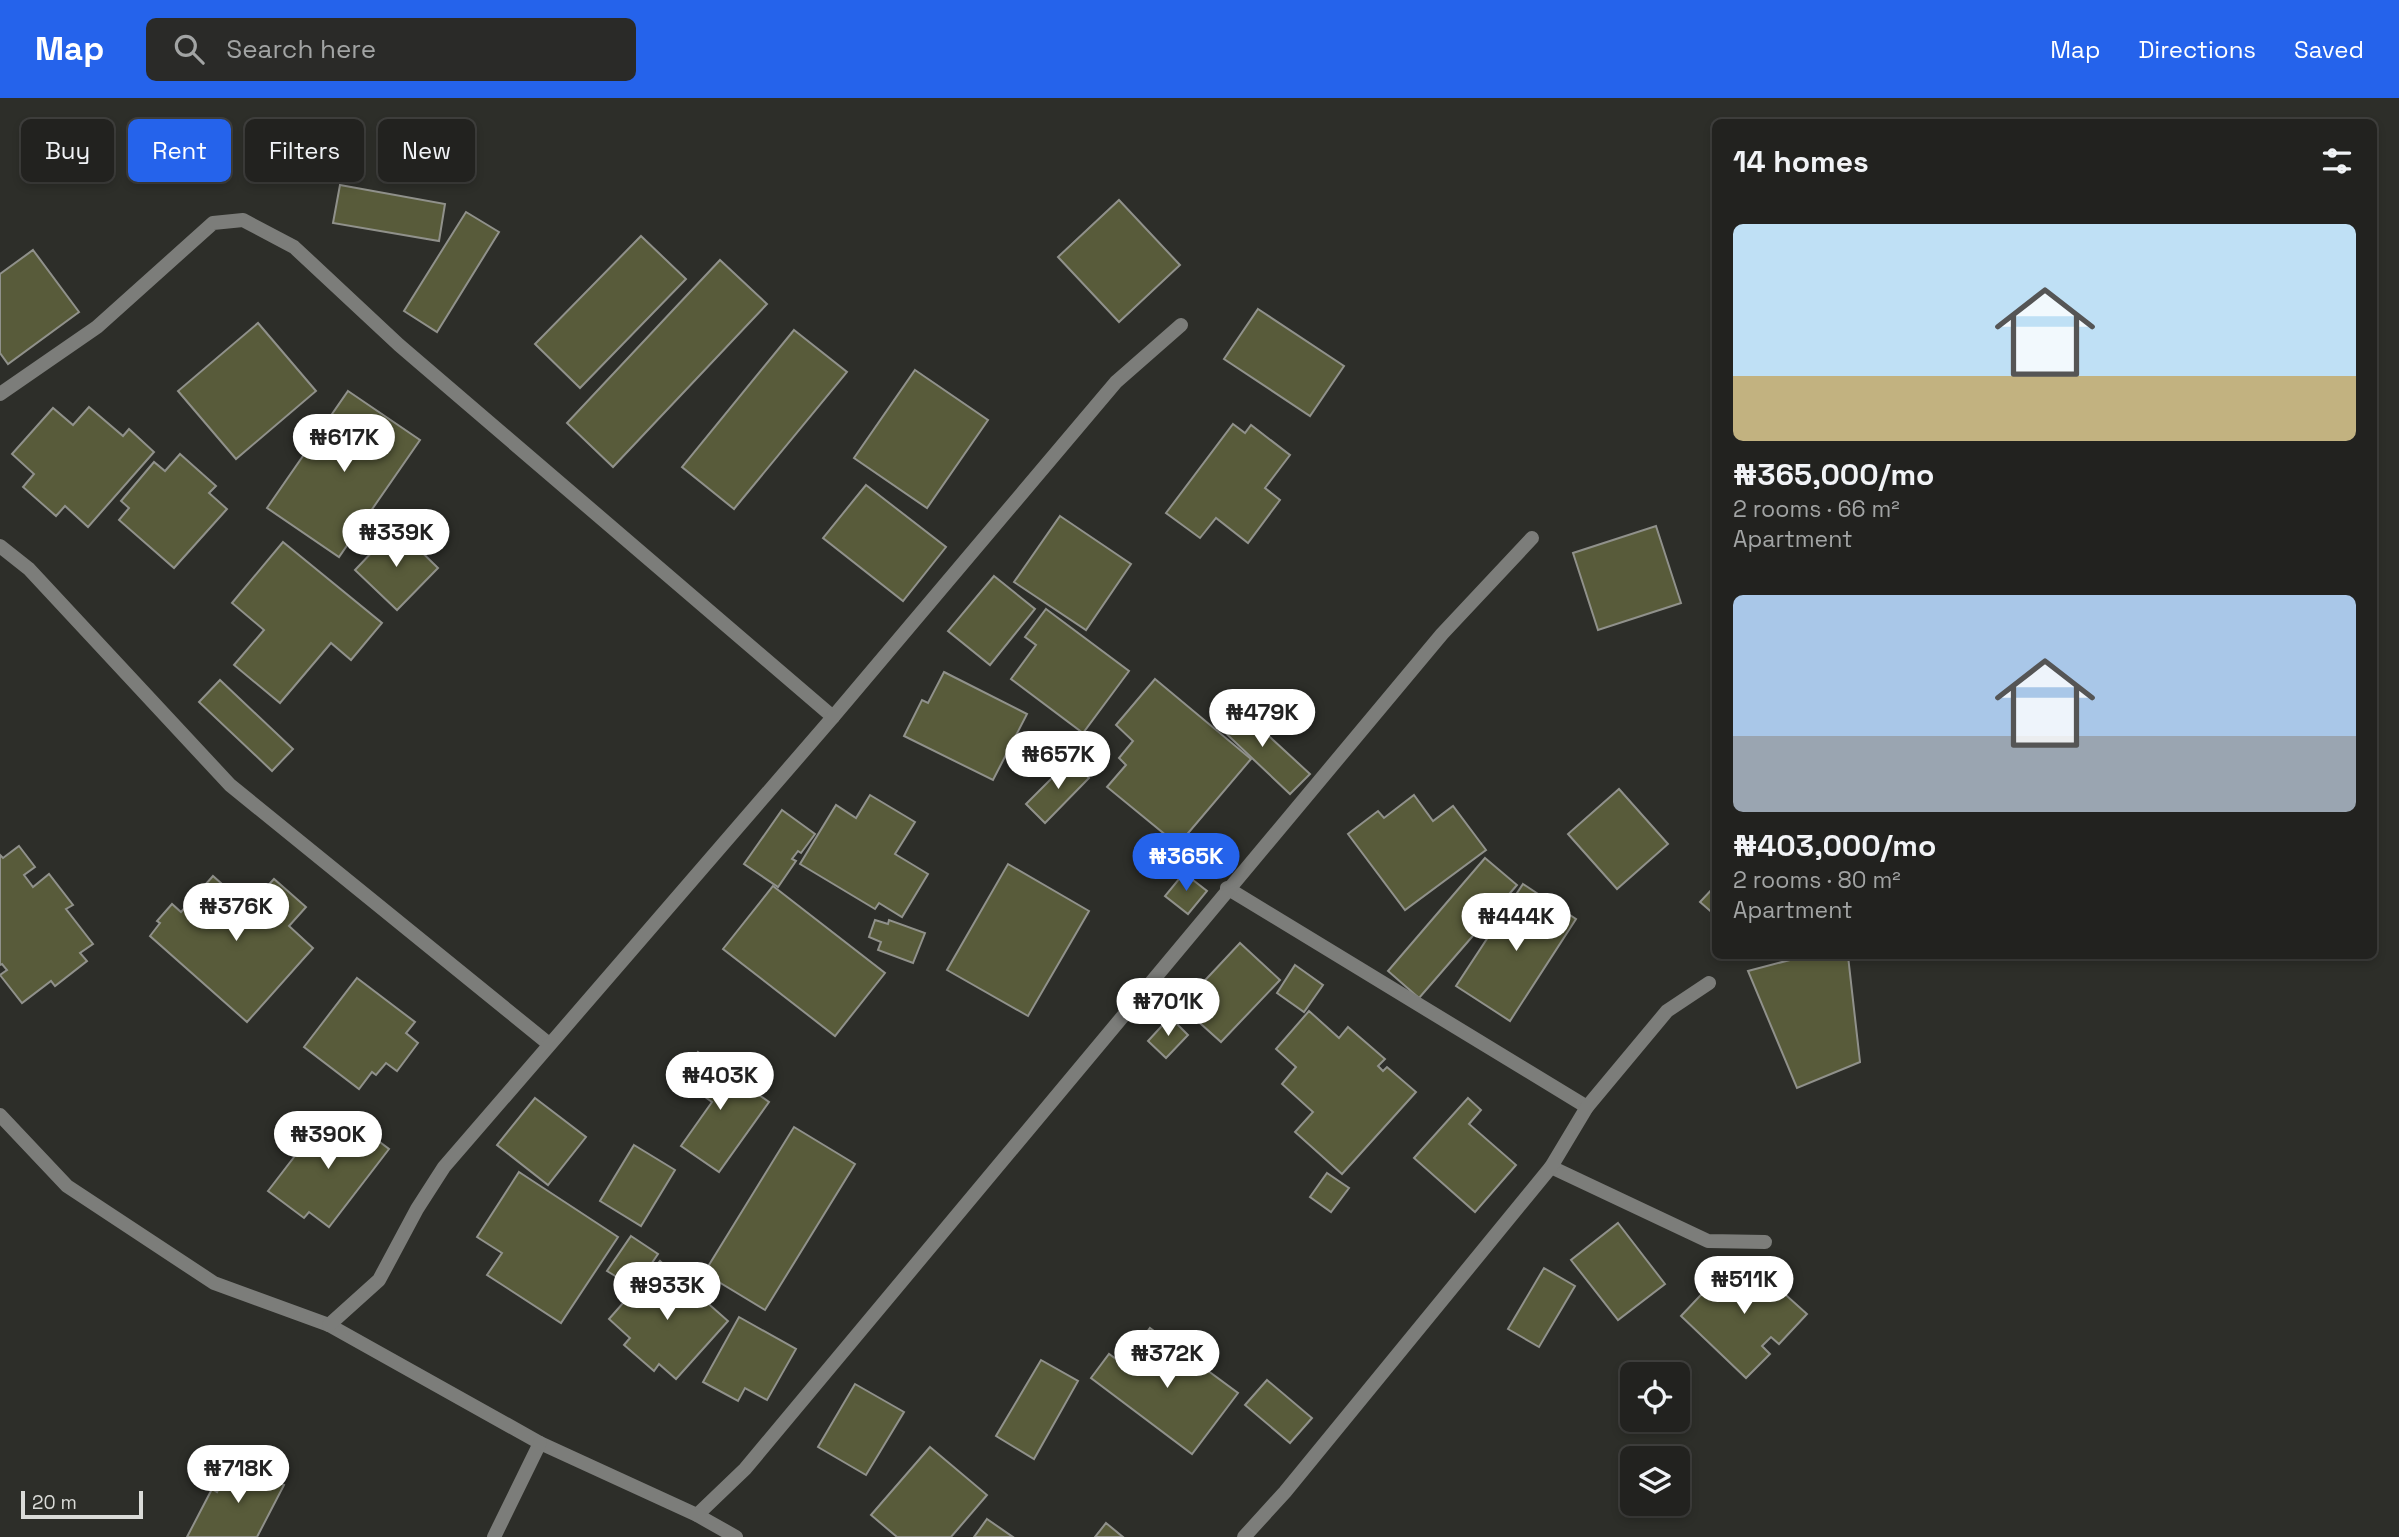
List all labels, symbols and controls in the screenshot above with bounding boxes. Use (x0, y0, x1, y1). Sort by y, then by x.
search box (146, 18, 636, 81)
text: Map (35, 28, 104, 70)
icon: search (170, 30, 208, 68)
text: Search here (226, 32, 376, 66)
text: Map (2050, 34, 2100, 65)
text: Directions (2138, 34, 2256, 65)
text: Saved (2294, 34, 2364, 65)
chip: Buy (21, 119, 114, 182)
chip: Rent (128, 119, 231, 182)
chip: Filters (245, 119, 364, 182)
chip: New (378, 119, 475, 182)
text: 14 homes (1733, 142, 1869, 181)
icon: filters (2318, 142, 2356, 180)
icon: home (1982, 269, 2108, 395)
pin: ₦617K (295, 414, 393, 474)
text: ₦617K (309, 422, 379, 452)
text: ₦365,000/mo (1733, 455, 1934, 494)
text: 2 rooms · 66 m² (1733, 494, 1900, 524)
pin: ₦339K (347, 510, 445, 569)
text: ₦339K (358, 517, 434, 547)
text: Apartment (1733, 524, 1853, 554)
icon: home (1982, 640, 2108, 766)
pin: ₦479K (1213, 690, 1311, 749)
text: ₦479K (1225, 697, 1299, 727)
pin: ₦657K (1009, 732, 1107, 791)
text: ₦657K (1021, 739, 1095, 769)
text: ₦403,000/mo (1733, 826, 1936, 865)
pin: ₦365K (1137, 834, 1235, 893)
text: ₦365K (1149, 841, 1223, 871)
text: 2 rooms · 80 m² (1733, 865, 1901, 895)
pin: ₦376K (187, 884, 285, 943)
text: ₦376K (199, 891, 273, 921)
pin: ₦444K (1467, 894, 1565, 953)
text: Apartment (1733, 895, 1853, 925)
text: ₦444K (1478, 901, 1554, 931)
pin: ₦701K (1119, 978, 1217, 1038)
text: ₦701K (1133, 986, 1203, 1016)
pin: ₦403K (671, 1052, 769, 1112)
text: ₦403K (682, 1060, 758, 1090)
pin: ₦390K (279, 1112, 377, 1171)
text: ₦390K (290, 1119, 366, 1149)
pin: ₦511K (1695, 1256, 1793, 1316)
pin: ₦933K (618, 1262, 716, 1322)
text: ₦511K (1710, 1264, 1778, 1294)
text: ₦933K (629, 1270, 705, 1300)
pin: ₦372K (1118, 1330, 1216, 1390)
text: ₦372K (1130, 1338, 1204, 1368)
map controls (1620, 1362, 1690, 1516)
button: locate (1620, 1362, 1690, 1432)
pin: ₦718K (189, 1446, 287, 1505)
button: layers (1620, 1446, 1690, 1516)
text: ₦718K (203, 1453, 273, 1483)
scale bar (21, 1488, 144, 1520)
text: 20 m (32, 1490, 77, 1515)

